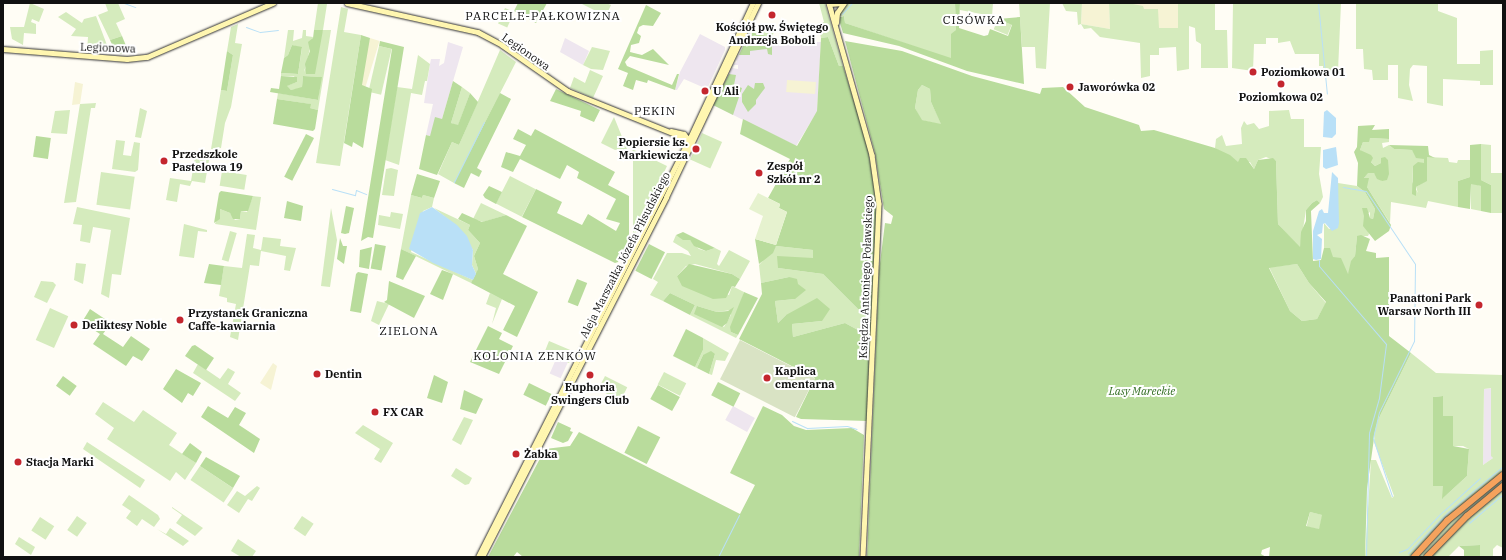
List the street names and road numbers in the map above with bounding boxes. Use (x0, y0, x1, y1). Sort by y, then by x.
street label: Legionowa (499, 31, 553, 73)
street label: Legionowa (80, 40, 136, 56)
street label: Aleja Marszałka Józefa Piłsudskiego (577, 170, 673, 340)
street label: Księdza Antoniego Poławskiego (857, 195, 875, 359)

